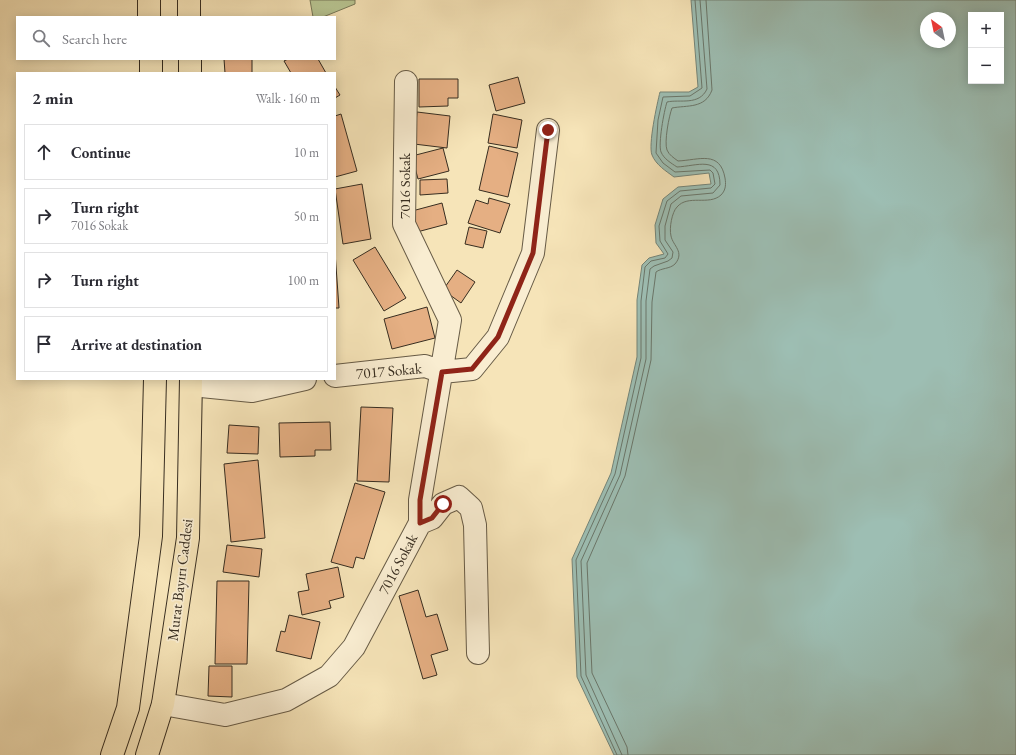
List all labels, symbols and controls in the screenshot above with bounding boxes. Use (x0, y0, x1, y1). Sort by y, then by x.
north arrow (920, 12, 956, 48)
map controls (968, 12, 1004, 84)
button: + (968, 12, 1004, 48)
search box (16, 16, 336, 60)
icon: search (30, 27, 52, 49)
text: Search here (62, 29, 127, 48)
button: − (968, 48, 1004, 84)
text: 2 min (32, 87, 73, 109)
text: Walk · 160 m (256, 90, 320, 107)
route end (539, 121, 557, 139)
icon: ahead (33, 141, 55, 163)
text: Continue (71, 143, 131, 162)
text: 10 m (294, 144, 319, 161)
street label: 7016 Sokak (395, 152, 414, 219)
text: Turn right (71, 198, 139, 217)
icon: right (33, 205, 55, 227)
text: 50 m (294, 208, 319, 225)
text: 7016 Sokak (71, 217, 128, 234)
icon: right (33, 269, 55, 291)
text: Turn right (71, 271, 139, 290)
text: 100 m (288, 272, 319, 289)
icon: arrive (33, 333, 55, 355)
text: Arrive at destination (71, 335, 202, 354)
street label: 7017 Sokak (355, 358, 424, 383)
route start (434, 495, 452, 513)
street label: Murat Bayırı Caddesi (163, 517, 196, 642)
street label: 7016 Sokak (374, 529, 422, 597)

